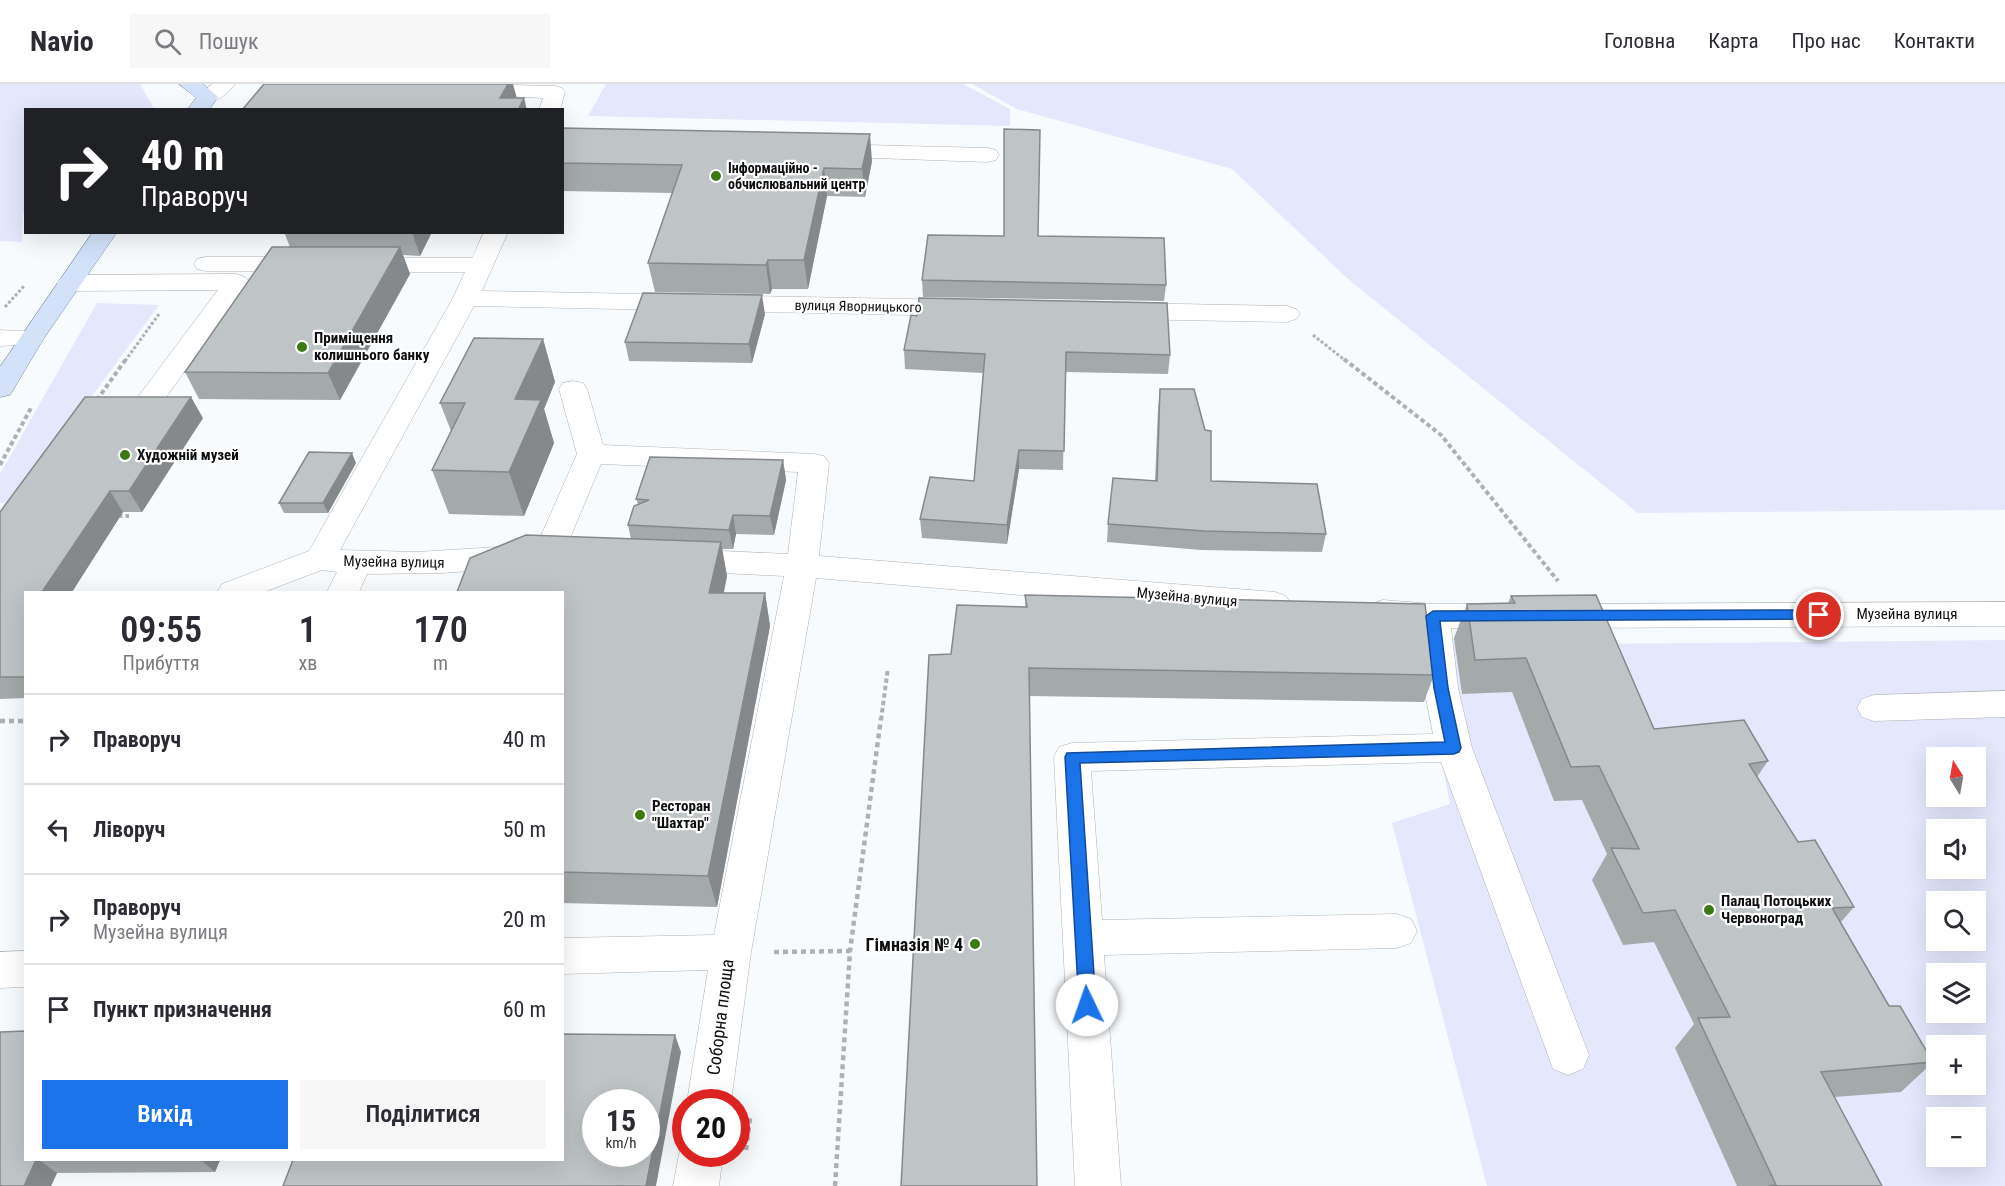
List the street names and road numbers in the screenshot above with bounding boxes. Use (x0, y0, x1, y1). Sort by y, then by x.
street label: вулиця Яворницького (794, 297, 922, 315)
street label: Музейна вулиця (343, 552, 445, 572)
street label: Музейна вулиця (1136, 584, 1238, 610)
street label: Музейна вулиця (1856, 605, 1958, 623)
street label: Соборна площа (702, 958, 738, 1076)

